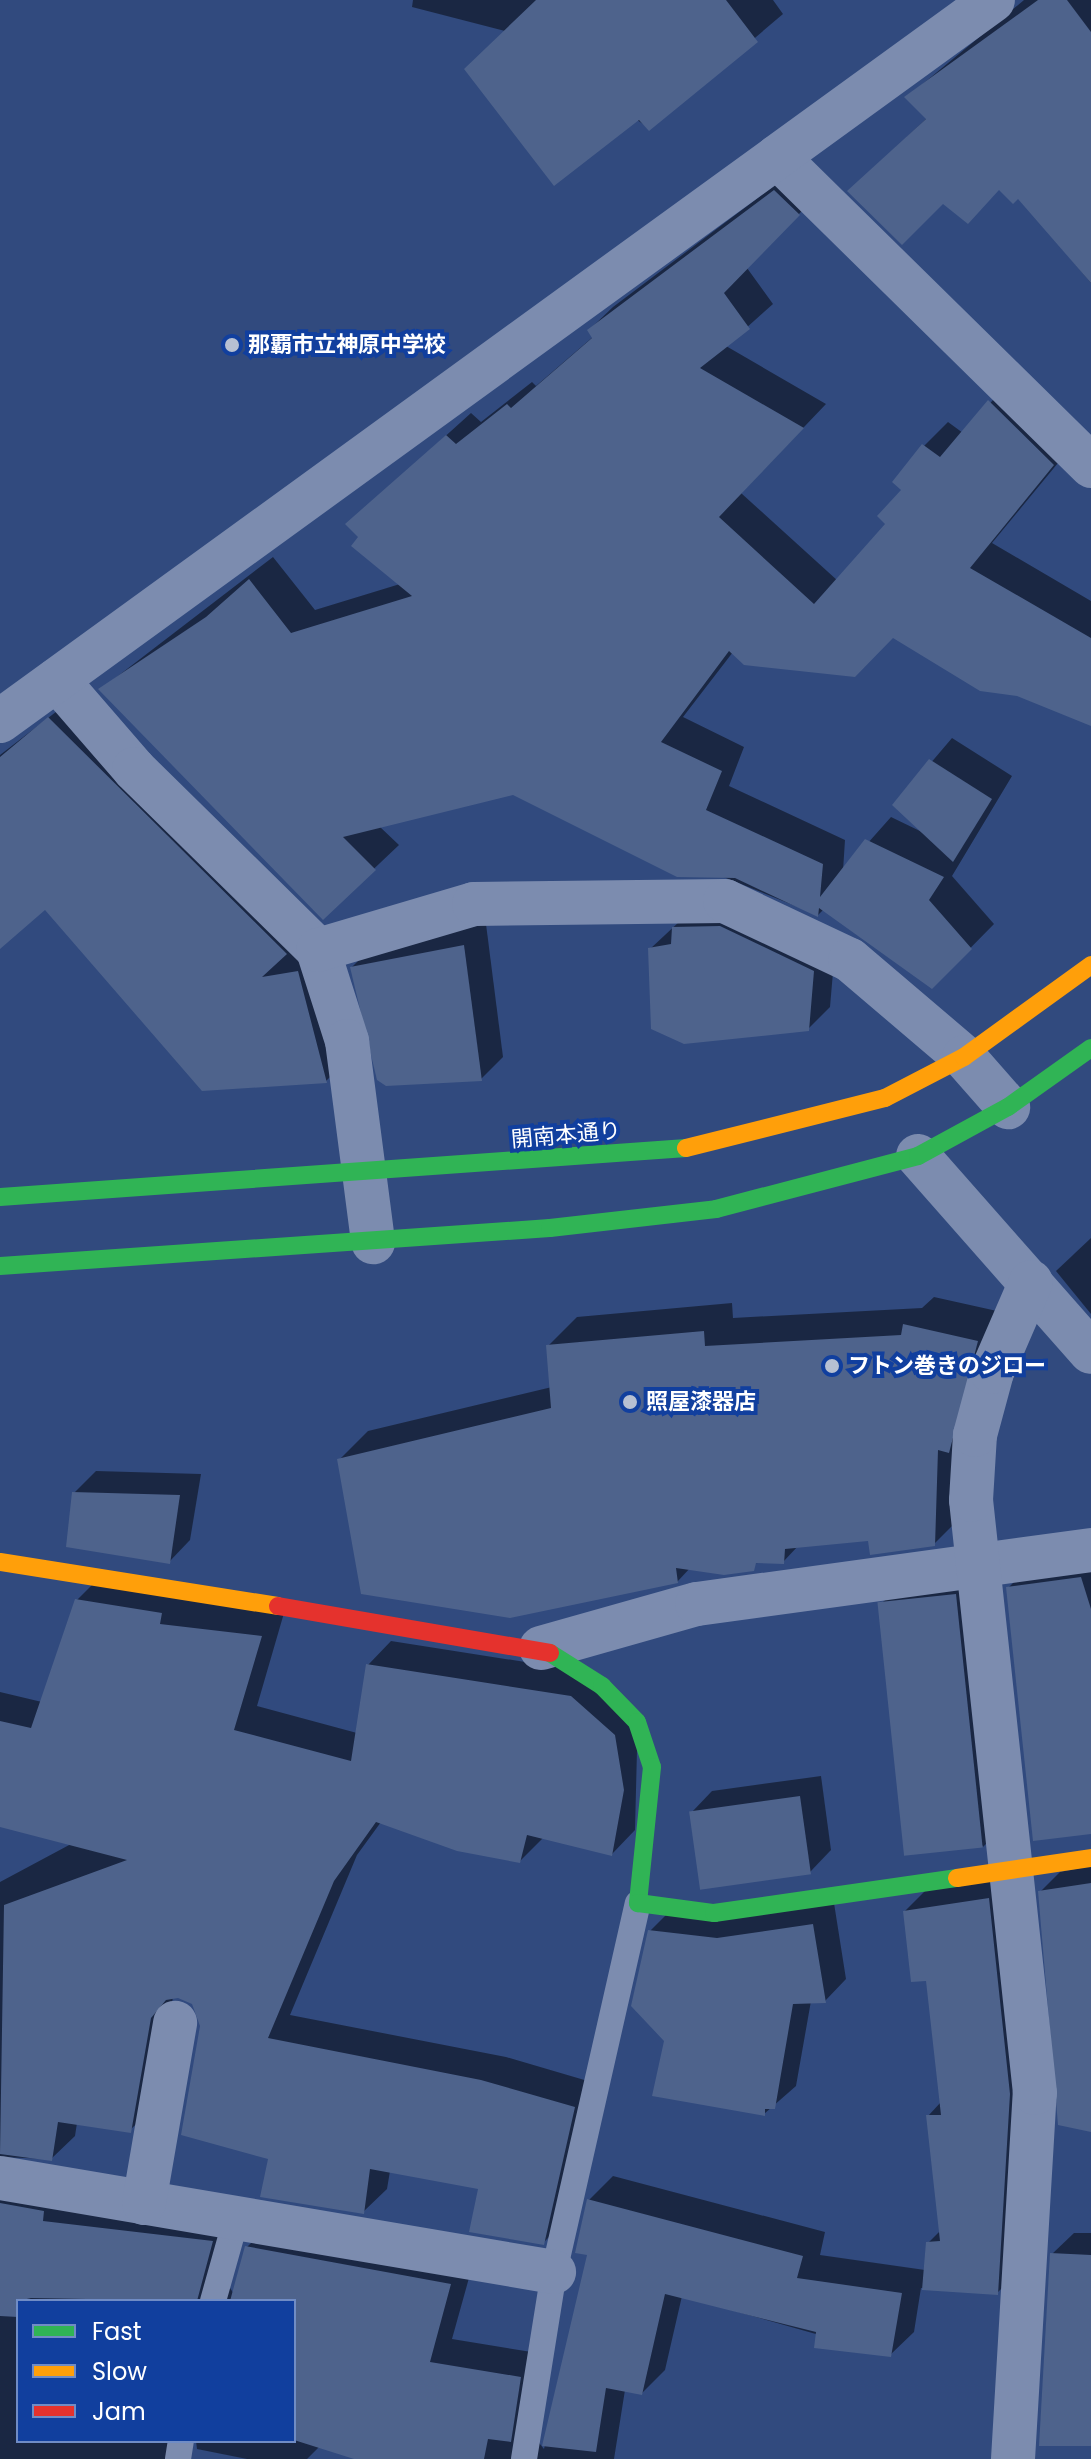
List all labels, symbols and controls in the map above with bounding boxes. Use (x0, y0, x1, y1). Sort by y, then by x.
place label: 那覇市立神原中学校 (248, 332, 446, 358)
marker: 那覇市立神原中学校 (223, 336, 241, 354)
street label: 開南本通り (510, 1117, 622, 1153)
place label: フトン巻きのジロー (848, 1353, 1046, 1379)
marker: フトン巻きのジロー (823, 1357, 841, 1375)
place label: 照屋漆器店 (646, 1389, 756, 1415)
marker: 照屋漆器店 (621, 1393, 639, 1411)
legend (16, 2299, 296, 2443)
text: Fast (92, 2315, 142, 2348)
text: Slow (92, 2355, 147, 2388)
text: Jam (92, 2395, 146, 2428)

